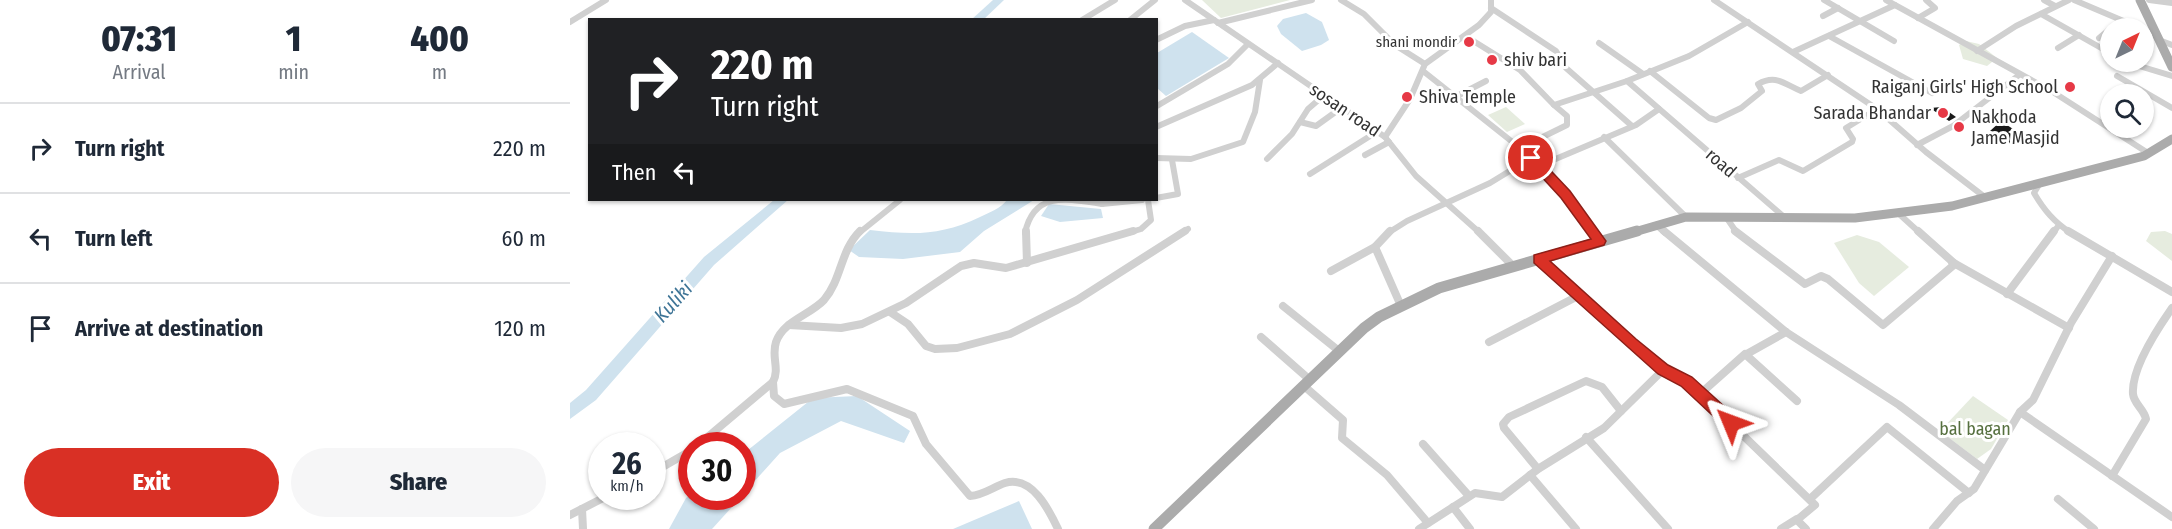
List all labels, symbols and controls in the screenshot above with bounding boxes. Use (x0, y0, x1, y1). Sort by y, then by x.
text: 07:31 (101, 17, 177, 61)
text: 1 (286, 17, 301, 61)
text: 400 (410, 17, 469, 61)
north arrow (2100, 18, 2154, 72)
map controls (2100, 18, 2154, 138)
place label: shani mondir (1376, 33, 1458, 51)
marker: shani mondir (1462, 35, 1476, 49)
text: 220 m (711, 40, 814, 90)
icon: right (612, 42, 690, 120)
place label: shiv bari (1504, 49, 1567, 71)
marker: shiv bari (1485, 53, 1499, 67)
text: Arrival (113, 60, 166, 84)
text: min (278, 60, 309, 84)
text: m (432, 60, 447, 84)
place label: Raiganj Girls' High School (1871, 76, 2058, 98)
street label: sosan road (1305, 78, 1385, 142)
marker: Raiganj Girls' High School (2063, 80, 2077, 94)
button: search (2100, 84, 2154, 138)
place label: Shiva Temple (1419, 86, 1516, 108)
marker: Shiva Temple (1400, 90, 1414, 104)
text: Turn right (711, 91, 819, 123)
place label: Sarada Bhandar (1814, 102, 1932, 124)
marker: Sarada Bhandar (1936, 106, 1950, 120)
place label: Nakhoda Jame Masjid (1971, 106, 2060, 149)
marker: Nakhoda Jame Masjid (1952, 120, 1966, 134)
icon: right (24, 132, 57, 165)
pin (1505, 132, 1556, 183)
text: Turn right (75, 135, 164, 162)
text: 220 m (493, 135, 546, 162)
icon: arrive (1514, 141, 1547, 174)
street label: road (1701, 144, 1741, 182)
icon: left (668, 156, 701, 189)
text: Then (612, 159, 656, 186)
icon: left (24, 222, 57, 255)
text: Turn left (75, 225, 153, 252)
text: 60 m (502, 225, 546, 252)
water label: Kuliki (649, 277, 697, 327)
icon: arrive (24, 312, 57, 345)
text: Arrive at destination (75, 315, 263, 342)
text: 120 m (494, 315, 546, 342)
position arrow (1699, 391, 1763, 455)
park label: bal bagan (1939, 418, 2011, 440)
speed limit sign: 30 (678, 432, 756, 510)
text: 26 (612, 446, 642, 482)
button: Exit (24, 448, 279, 517)
button: Share (291, 448, 546, 517)
text: km/h (610, 477, 644, 495)

